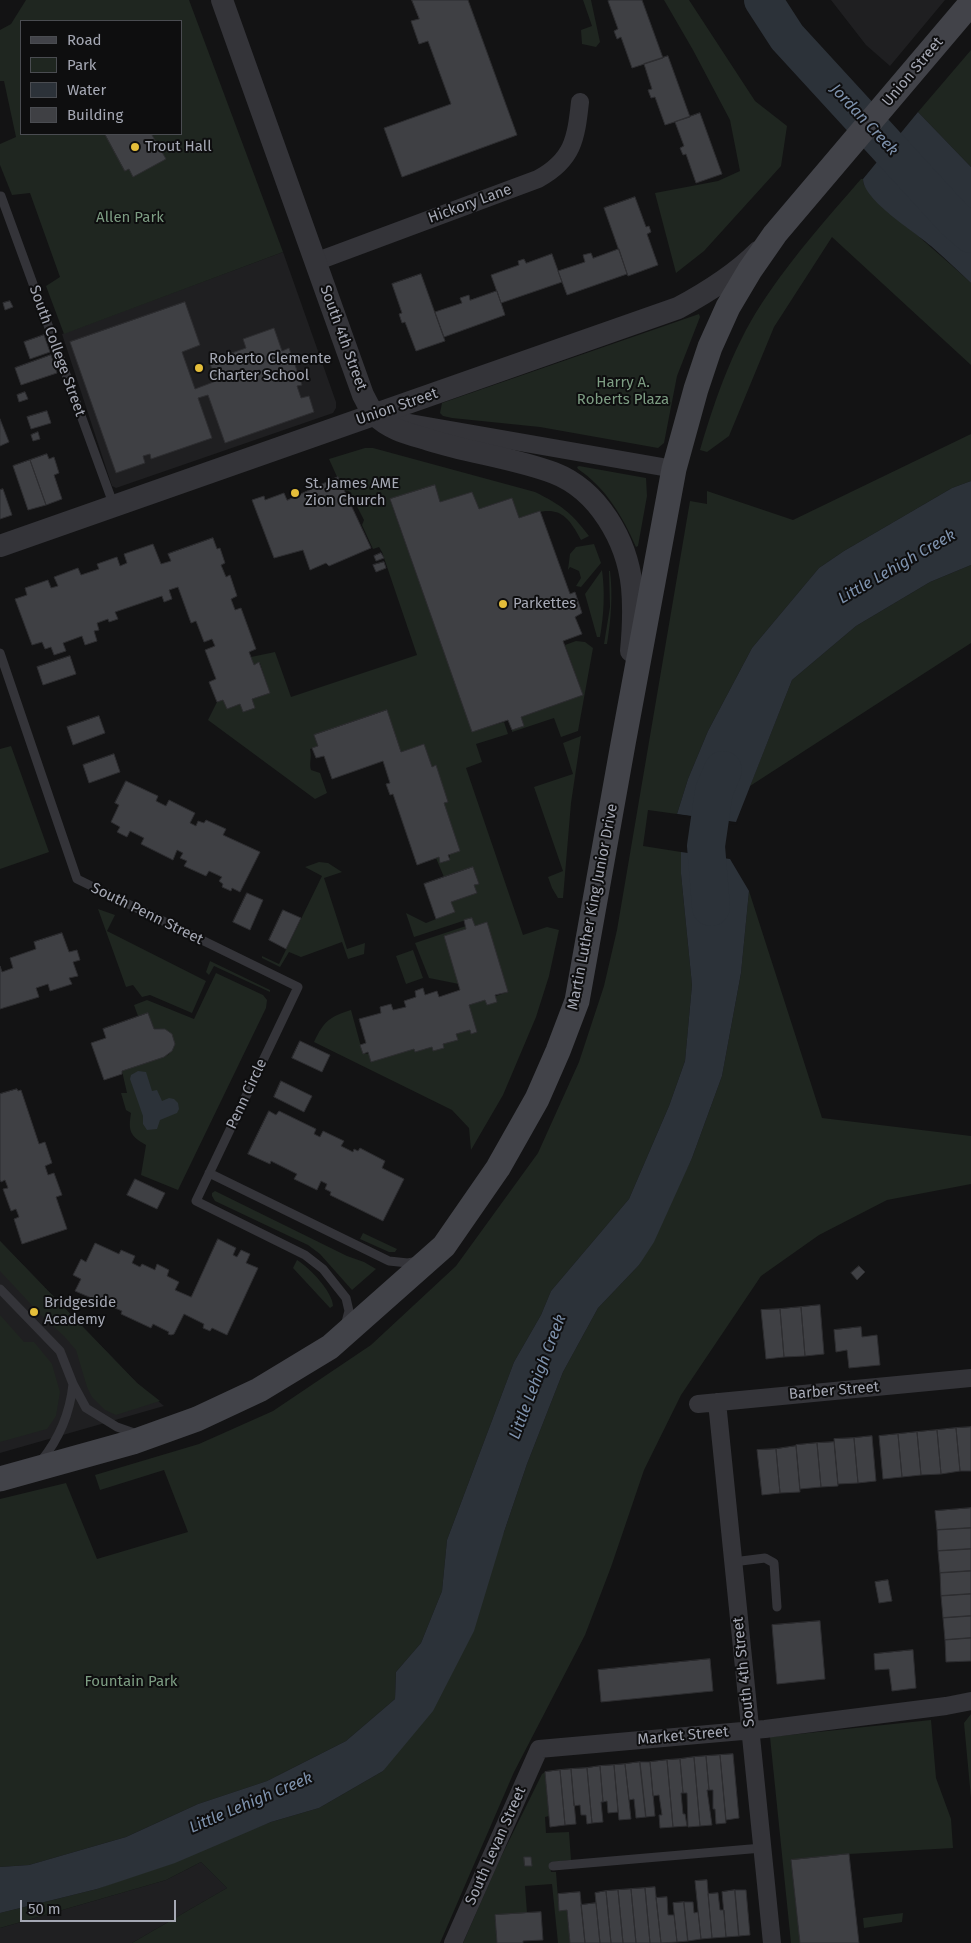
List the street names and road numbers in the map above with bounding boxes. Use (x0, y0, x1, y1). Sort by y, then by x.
street label: Union Street (879, 34, 947, 110)
street label: Hickory Lane (426, 181, 514, 227)
street label: South College Street (25, 283, 89, 419)
street label: South 4th Street (316, 283, 370, 393)
street label: Union Street (354, 385, 440, 429)
street label: Martin Luther King Junior Drive (564, 802, 622, 1012)
street label: South Penn Street (88, 879, 206, 949)
street label: Penn Circle (223, 1056, 271, 1132)
street label: Barber Street (788, 1378, 880, 1404)
street label: South 4th Street (729, 1616, 759, 1728)
street label: Market Street (637, 1723, 729, 1749)
street label: South Levan Street (462, 1784, 530, 1908)

